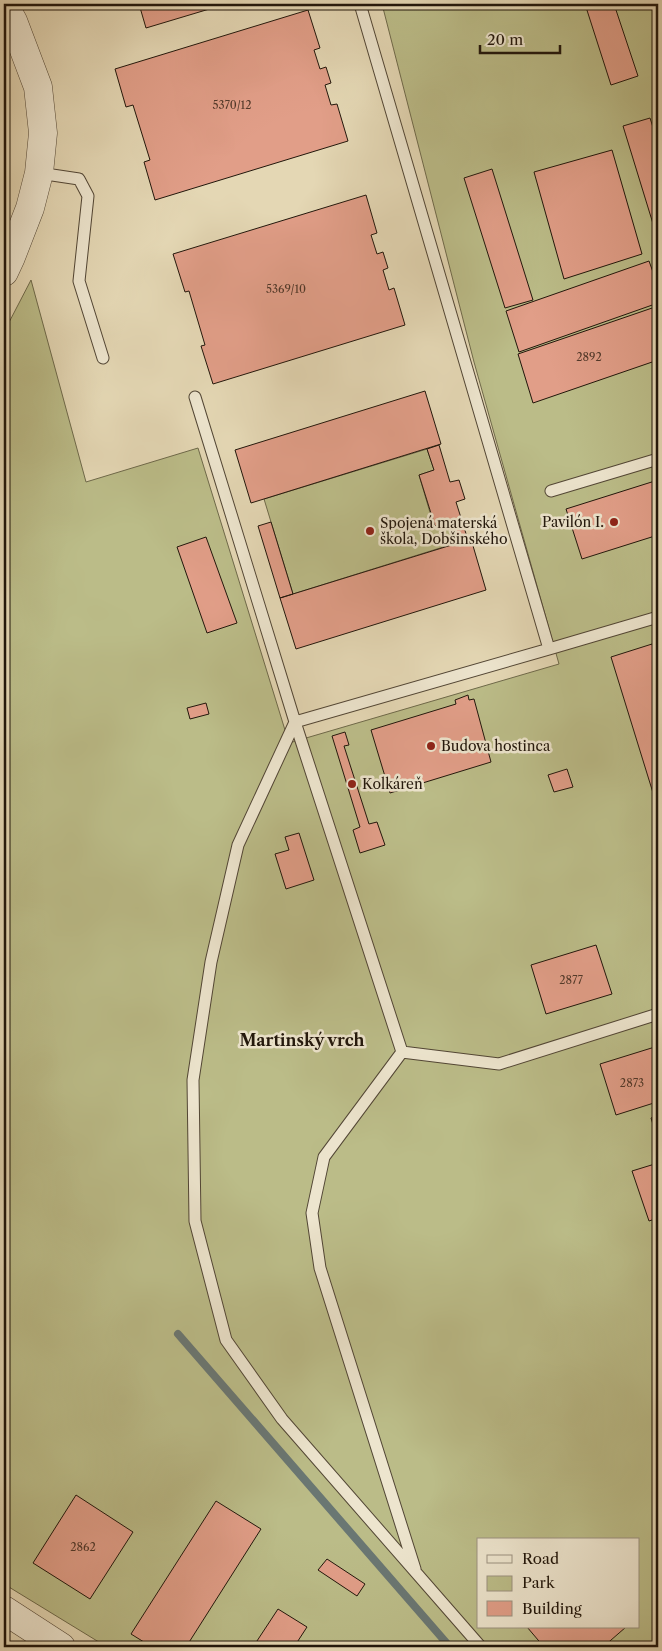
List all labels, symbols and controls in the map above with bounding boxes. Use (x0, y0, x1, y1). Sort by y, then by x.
scale bar (480, 22, 560, 54)
text: 20 m (487, 30, 523, 49)
house number: 5370/12 (212, 98, 252, 112)
house number: 5369/10 (266, 282, 306, 296)
house number: 2892 (576, 350, 602, 364)
place label: Pavilón I. (542, 513, 604, 531)
place label: Spojená materská škola, Dobšinského (380, 514, 508, 548)
marker: Pavilón I. (608, 516, 620, 528)
marker: Spojená materská škola, Dobšinského (364, 525, 376, 537)
place label: Budova hostinca (441, 737, 551, 755)
marker: Budova hostinca (425, 740, 437, 752)
place label: Kolkáreň (362, 775, 423, 793)
marker: Kolkáreň (346, 778, 358, 790)
house number: 2877 (559, 973, 583, 987)
district label: Martinský vrch (239, 1030, 365, 1050)
house number: 2873 (620, 1076, 644, 1090)
legend (477, 1538, 640, 1628)
house number: 2862 (70, 1540, 96, 1554)
text: Road (522, 1549, 559, 1568)
text: Park (522, 1573, 556, 1592)
text: Building (522, 1599, 582, 1618)

